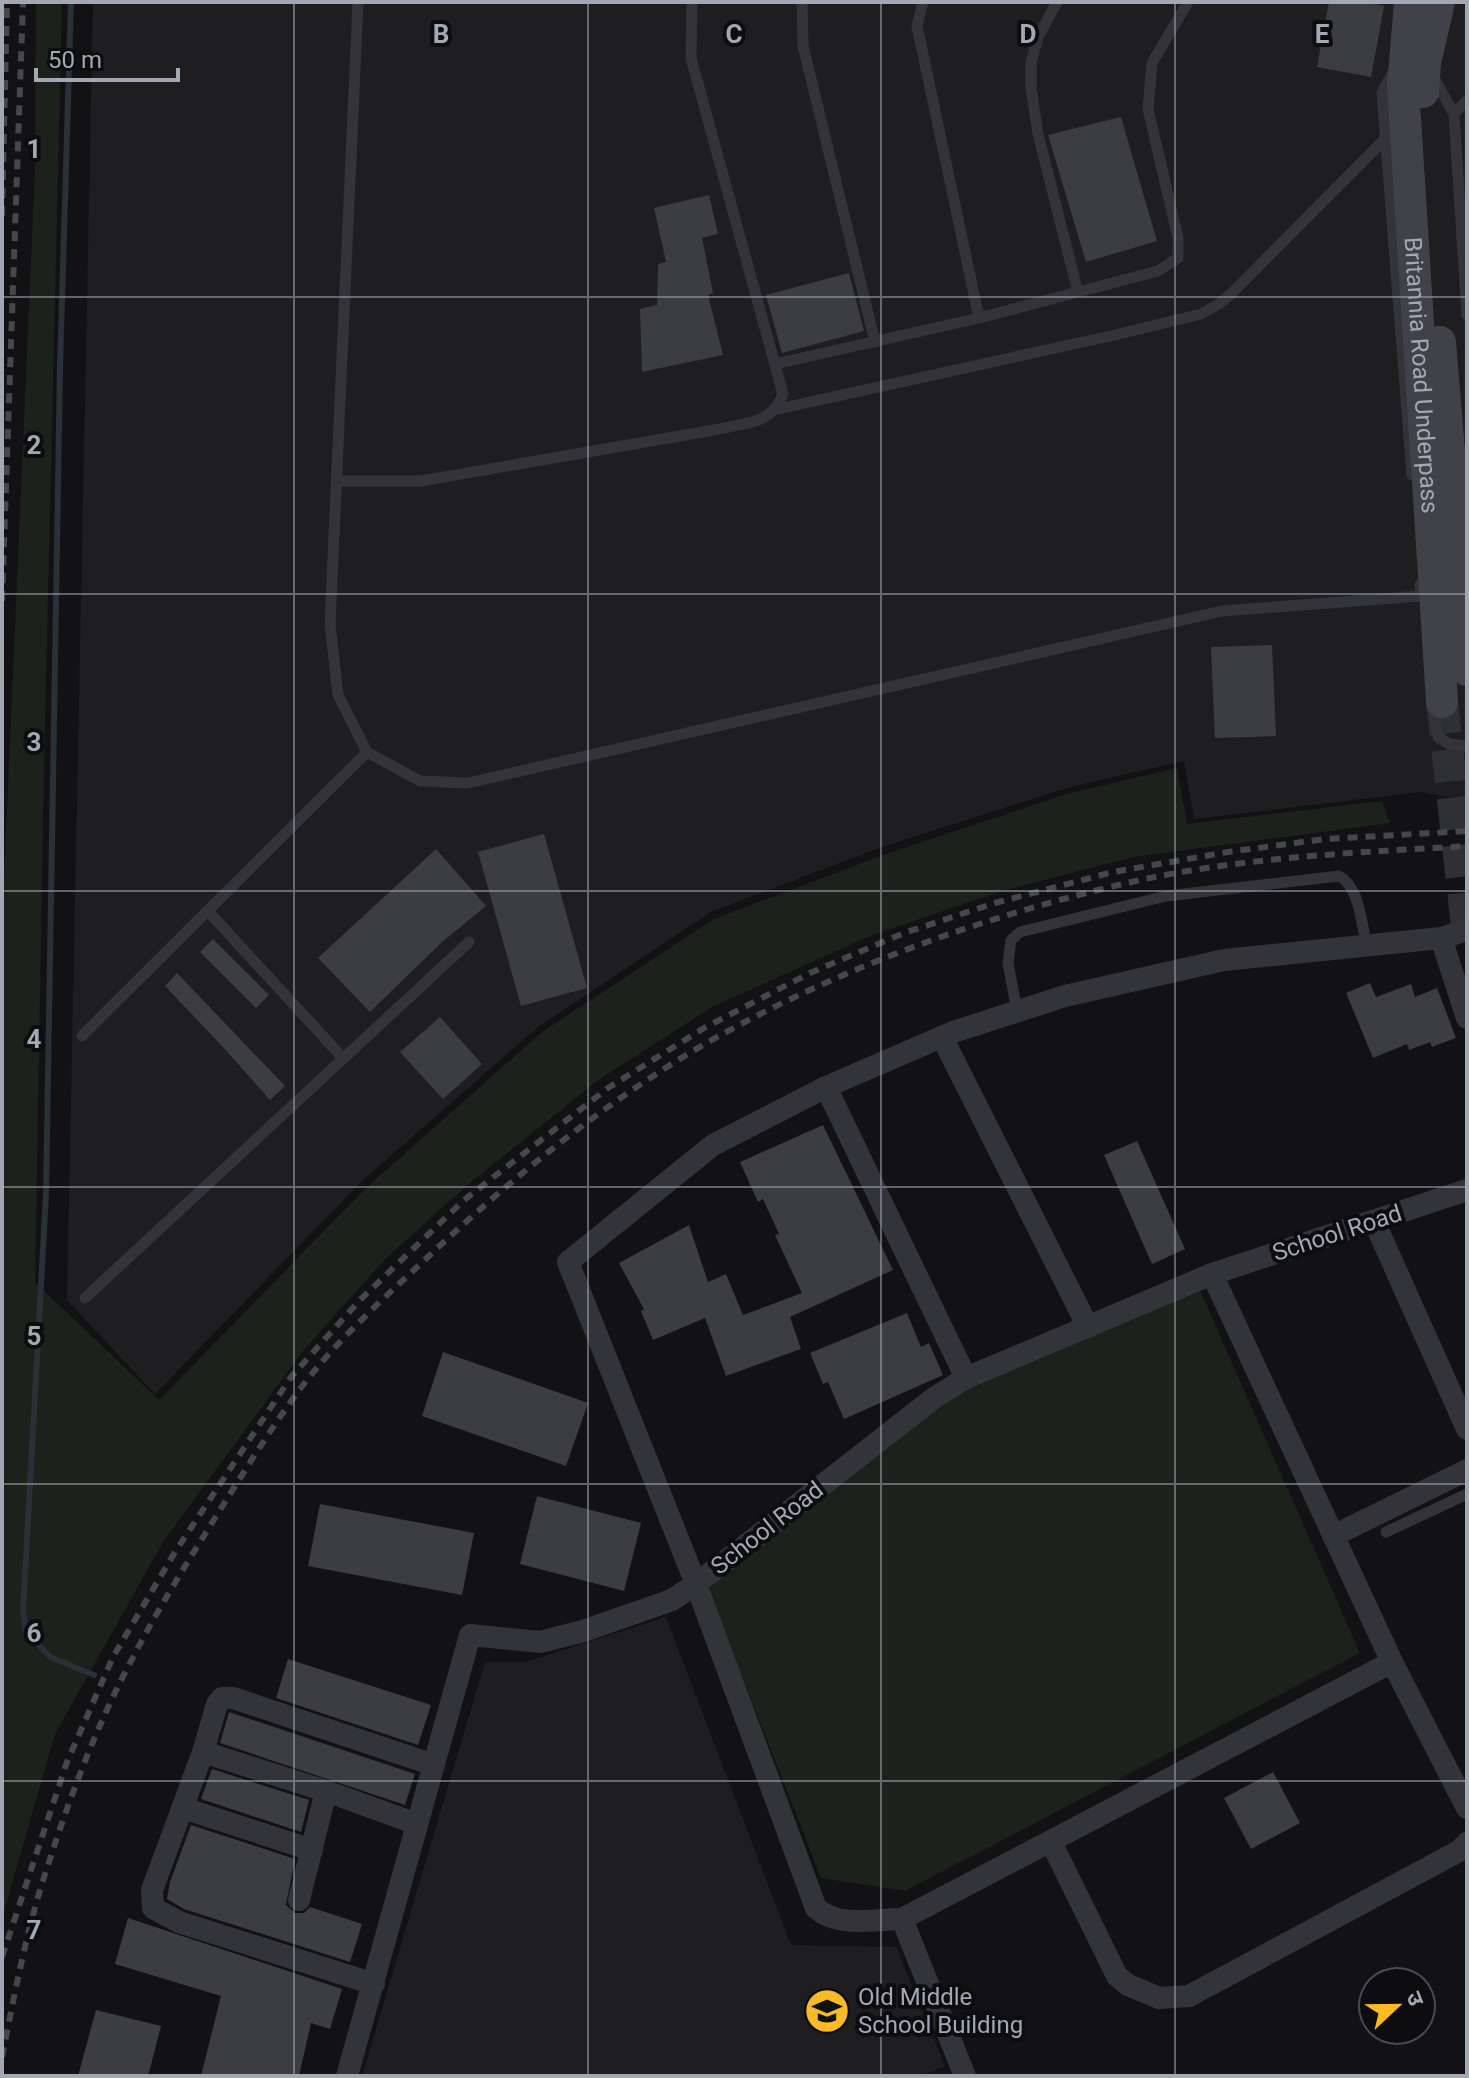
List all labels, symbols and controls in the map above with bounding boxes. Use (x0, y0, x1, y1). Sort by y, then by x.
text: B (433, 19, 449, 49)
text: C (725, 19, 743, 49)
text: D (1020, 19, 1036, 49)
text: E (1315, 19, 1330, 49)
scale bar (36, 32, 178, 82)
text: 50 m (48, 46, 102, 74)
text: 1 (27, 134, 41, 164)
street label: Britannia Road Underpass (1399, 236, 1444, 514)
text: 2 (27, 430, 41, 460)
text: 3 (27, 727, 41, 757)
text: 4 (27, 1024, 42, 1054)
street label: School Road (1269, 1199, 1405, 1267)
text: 5 (27, 1321, 41, 1351)
street label: School Road (705, 1476, 829, 1580)
text: 6 (27, 1618, 42, 1648)
text: 7 (27, 1915, 41, 1945)
north arrow (1357, 1966, 1437, 2046)
place label: Old Middle School Building (858, 1983, 1023, 2039)
school or university icon: Old Middle School Building (803, 1987, 851, 2035)
text: उ (1401, 1988, 1430, 2010)

